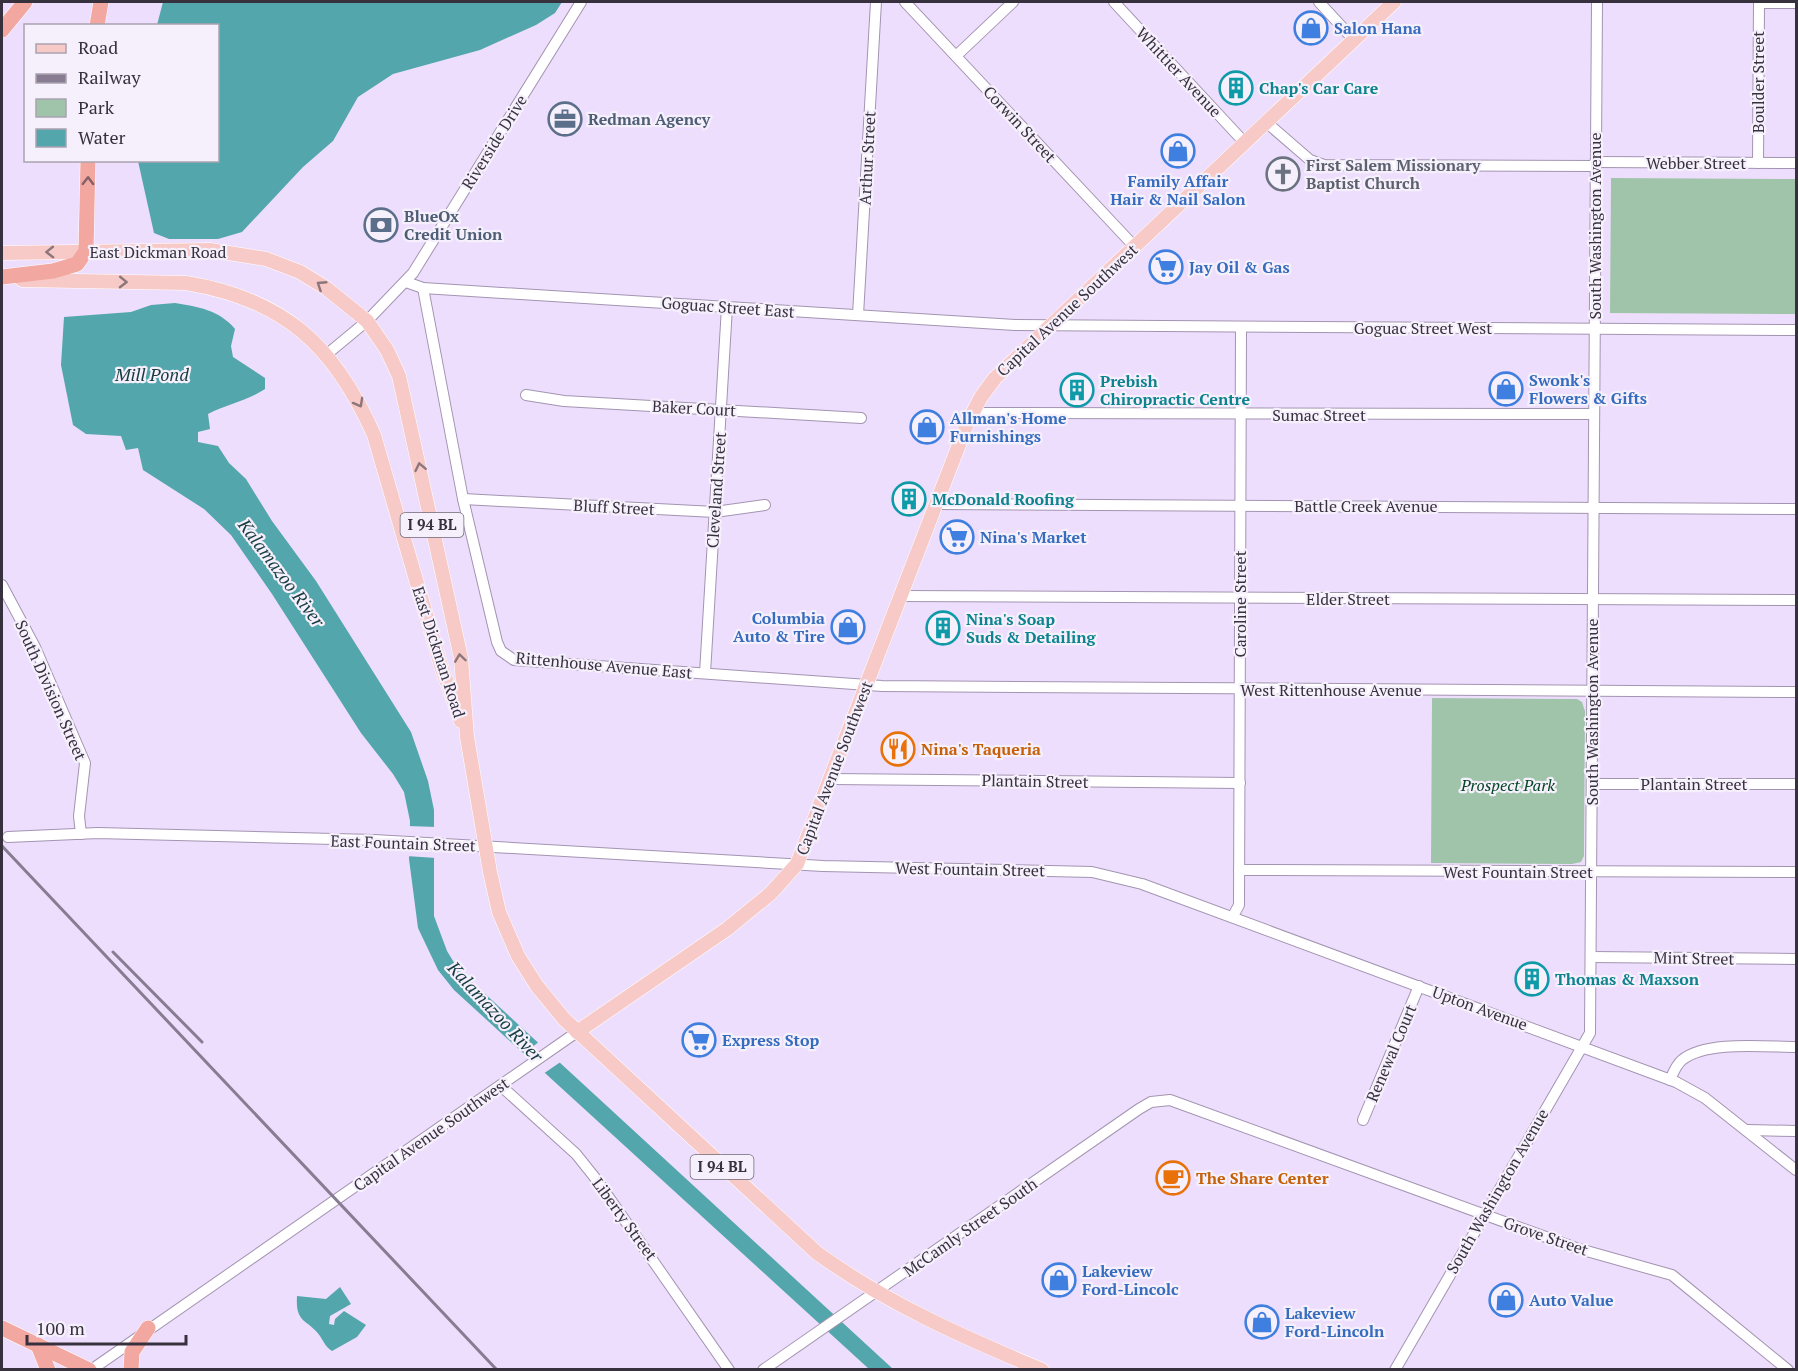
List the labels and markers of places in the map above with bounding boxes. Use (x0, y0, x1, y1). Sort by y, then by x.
shop icon: Salon Hana (1293, 10, 1329, 46)
place label: Salon Hana (1334, 17, 1422, 39)
building icon: Chap's Car Care (1218, 70, 1254, 106)
place label: Chap's Car Care (1259, 77, 1379, 99)
office icon: Redman Agency (547, 101, 583, 137)
place label: Redman Agency (588, 108, 711, 130)
shop icon: Family Affair Hair & Nail Salon (1160, 133, 1196, 169)
place label: First Salem Missionary Baptist Church (1306, 154, 1481, 194)
church icon: First Salem Missionary Baptist Church (1265, 156, 1301, 192)
place label: Family Affair Hair & Nail Salon (1110, 170, 1246, 210)
place label: BlueOx Credit Union (404, 205, 503, 245)
bank icon: BlueOx Credit Union (363, 207, 399, 243)
supermarket icon: Jay Oil & Gas (1148, 249, 1184, 285)
place label: Jay Oil & Gas (1189, 256, 1290, 278)
place label: Swonk's Flowers & Gifts (1529, 369, 1647, 409)
place label: Prebish Chiropractic Centre (1100, 370, 1251, 410)
shop icon: Swonk's Flowers & Gifts (1488, 371, 1524, 407)
building icon: Prebish Chiropractic Centre (1059, 372, 1095, 408)
place label: Allman's Home Furnishings (950, 407, 1067, 447)
shop icon: Allman's Home Furnishings (909, 409, 945, 445)
building icon: McDonald Roofing (891, 481, 927, 517)
place label: McDonald Roofing (932, 488, 1075, 510)
supermarket icon: Nina's Market (939, 519, 975, 555)
place label: Nina's Market (980, 526, 1087, 548)
place label: Columbia Auto & Tire (733, 607, 825, 647)
place label: Nina's Soap Suds & Detailing (966, 608, 1097, 648)
shop icon: Columbia Auto & Tire (830, 609, 866, 645)
building icon: Nina's Soap Suds & Detailing (925, 610, 961, 646)
restaurant icon: Nina's Taqueria (880, 731, 916, 767)
place label: Nina's Taqueria (921, 738, 1041, 760)
building icon: Thomas & Maxson (1514, 961, 1550, 997)
place label: Thomas & Maxson (1555, 968, 1700, 990)
supermarket icon: Express Stop (681, 1022, 717, 1058)
place label: Express Stop (722, 1029, 819, 1051)
cafe icon: The Share Center (1155, 1160, 1191, 1196)
place label: The Share Center (1196, 1167, 1329, 1189)
place label: Lakeview Ford-Lincolc (1082, 1260, 1179, 1300)
shop icon: Lakeview Ford-Lincolc (1041, 1262, 1077, 1298)
shop icon: Auto Value (1488, 1282, 1524, 1318)
place label: Auto Value (1529, 1289, 1614, 1311)
place label: Lakeview Ford-Lincoln (1285, 1302, 1385, 1342)
shop icon: Lakeview Ford-Lincoln (1244, 1304, 1280, 1340)

